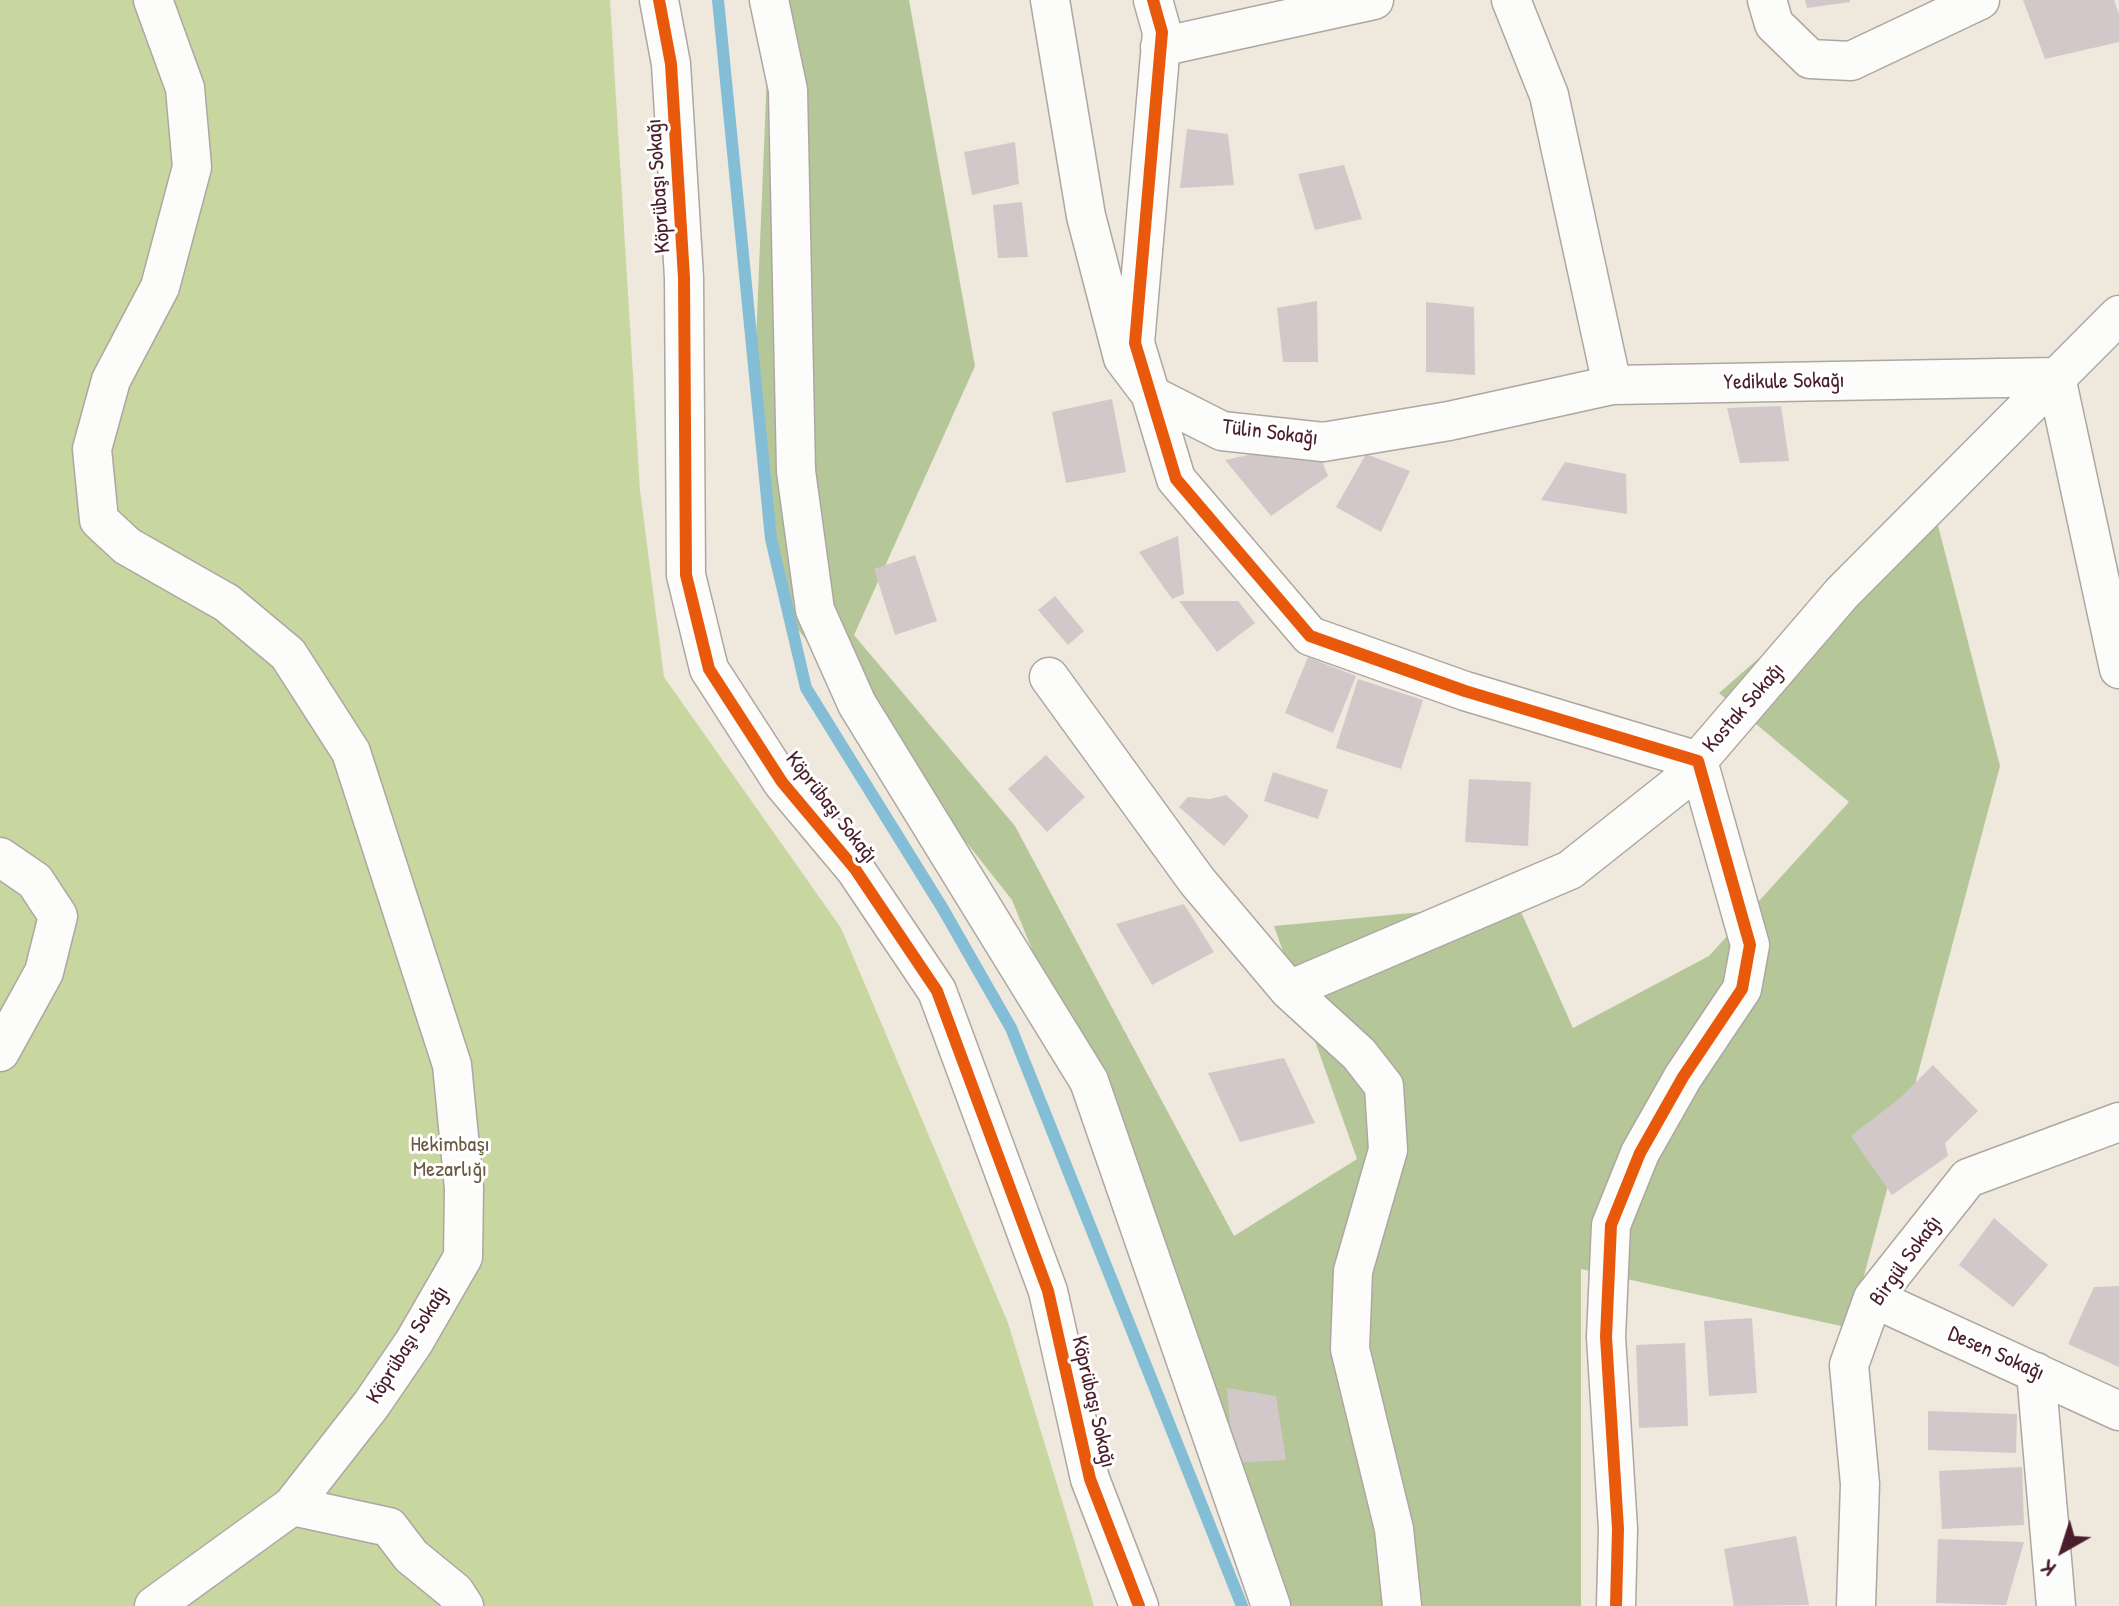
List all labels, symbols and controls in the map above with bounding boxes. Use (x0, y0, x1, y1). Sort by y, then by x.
street label: Köprübaşı Sokağı (641, 118, 677, 254)
street label: Yedikule Sokağı (1723, 368, 1845, 396)
street label: Tülin Sokağı (1221, 414, 1319, 452)
street label: Kostak Sokağı (1698, 658, 1790, 758)
street label: Köprübaşı Sokağı (779, 747, 883, 869)
park label: Hekimbaşı Mezarlığı (410, 1132, 490, 1184)
street label: Birgül Sokağı (1864, 1211, 1948, 1311)
street label: Köprübaşı Sokağı (361, 1281, 455, 1409)
street label: Desen Sokağı (1944, 1321, 2048, 1387)
street label: Köprübaşı Sokağı (1065, 1333, 1121, 1471)
north arrow (2023, 1510, 2103, 1590)
text: K (2034, 1553, 2062, 1584)

